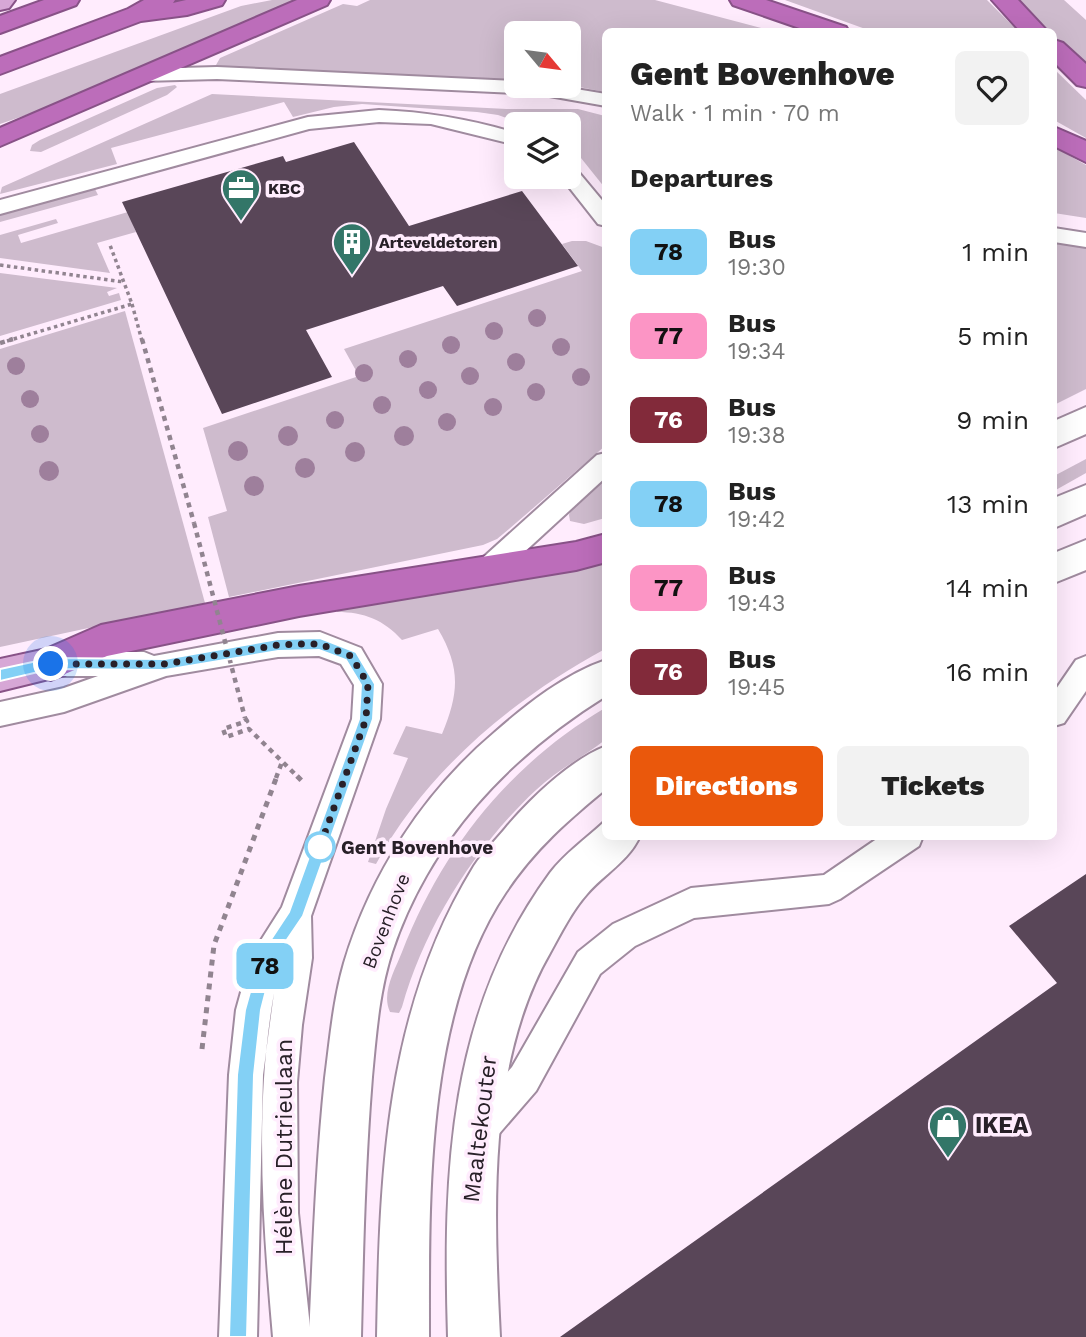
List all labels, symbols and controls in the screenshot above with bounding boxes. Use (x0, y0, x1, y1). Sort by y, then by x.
north arrow (504, 21, 581, 98)
map controls (504, 21, 581, 189)
button: heart (955, 51, 1029, 125)
text: Gent Bovenhove (630, 54, 895, 93)
text: Walk · 1 min · 70 m (630, 100, 840, 127)
button: layers (504, 112, 581, 189)
text: Departures (630, 163, 773, 193)
office icon: KBC (220, 167, 262, 222)
place label: KBC (268, 179, 301, 198)
building icon: Arteveldetoren (331, 221, 373, 276)
text: Bus (728, 224, 776, 254)
place label: Arteveldetoren (379, 233, 498, 252)
text: 1 min (962, 237, 1029, 267)
text: 78 (654, 238, 683, 266)
text: 19:30 (728, 254, 786, 281)
text: Bus (728, 308, 776, 338)
text: 5 min (957, 321, 1029, 351)
text: 77 (654, 322, 683, 350)
text: 19:34 (728, 338, 785, 365)
text: Bus (728, 392, 776, 422)
text: 9 min (956, 405, 1029, 435)
text: 76 (654, 406, 683, 434)
text: 19:38 (728, 422, 786, 449)
text: Bus (728, 476, 776, 506)
text: 13 min (947, 489, 1029, 519)
text: 78 (654, 490, 683, 518)
text: 19:42 (728, 506, 785, 533)
text: Bus (728, 560, 776, 590)
text: 14 min (946, 573, 1029, 603)
text: 77 (654, 574, 683, 602)
text: 19:43 (728, 590, 785, 617)
text: Bus (728, 644, 776, 674)
your location (33, 646, 68, 681)
text: 16 min (946, 657, 1029, 687)
text: 76 (654, 658, 683, 686)
text: 19:45 (728, 674, 785, 701)
button: Directions (630, 746, 823, 826)
button: Tickets (837, 746, 1029, 826)
marker: Gent Bovenhove (305, 832, 335, 862)
place label: Gent Bovenhove (341, 836, 493, 859)
street label: Bovenhove (357, 870, 415, 972)
line badge: 78 (233, 943, 296, 989)
text: 78 (250, 952, 280, 980)
street label: Hélène Dutrieulaan (271, 1039, 298, 1255)
street label: Maaltekouter (458, 1054, 502, 1204)
shop icon: IKEA (927, 1104, 969, 1159)
place label: IKEA (975, 1112, 1029, 1139)

